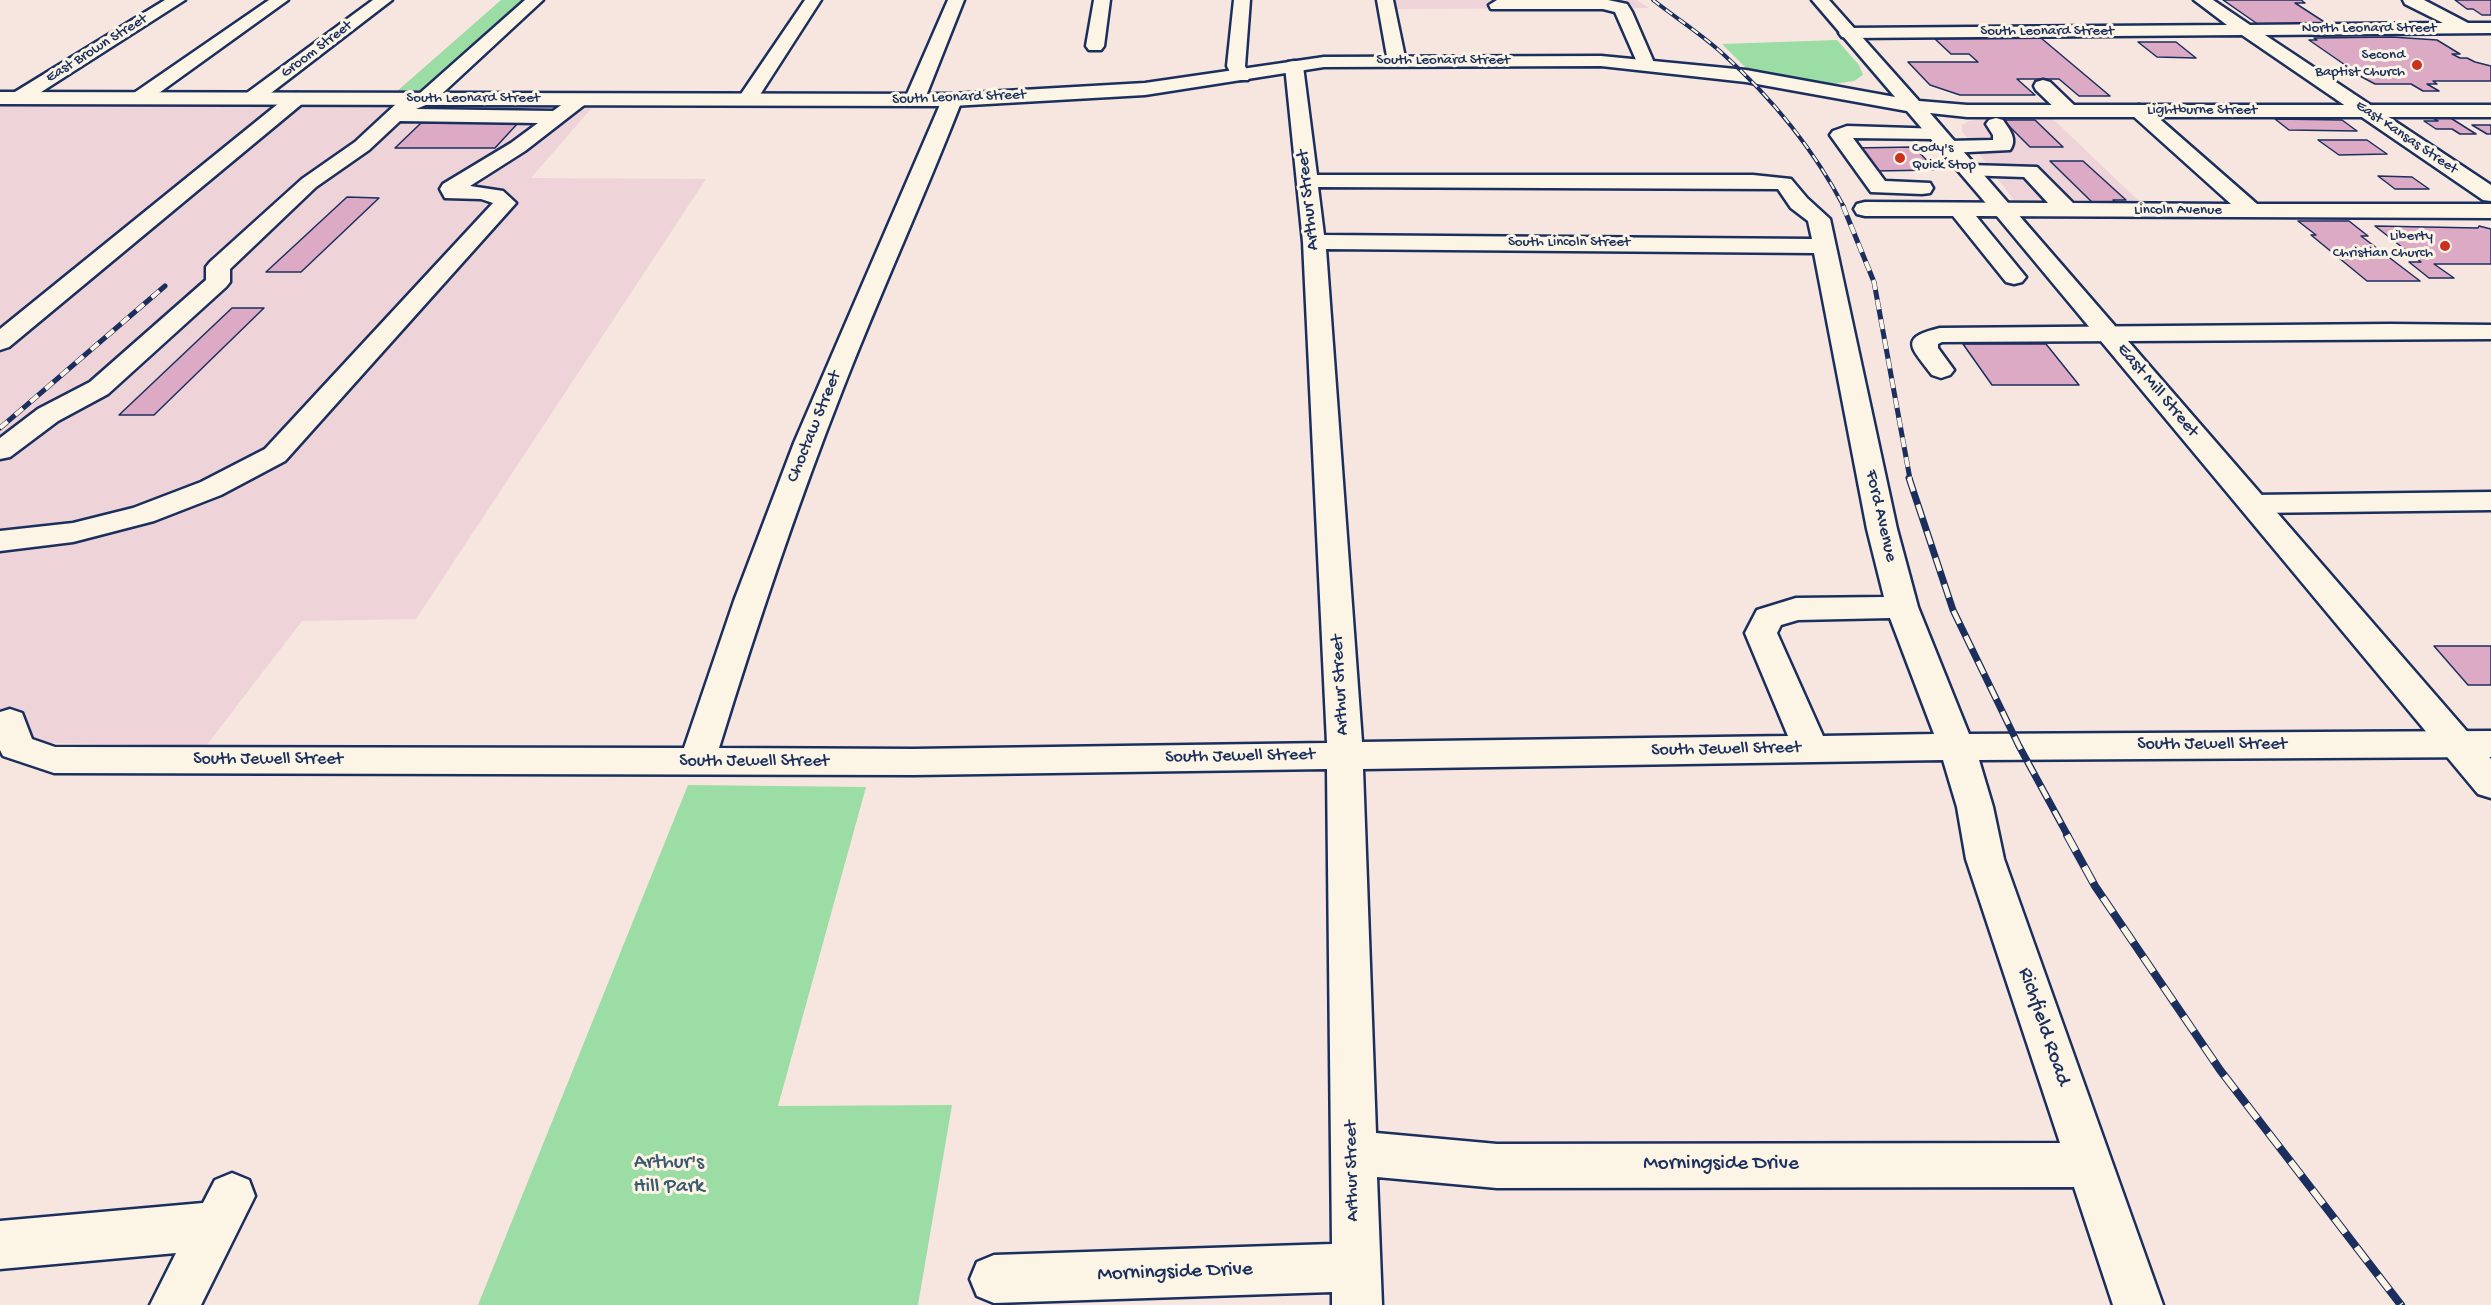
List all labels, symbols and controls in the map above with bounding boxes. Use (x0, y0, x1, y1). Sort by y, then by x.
street label: East Brown Street (43, 11, 151, 87)
street label: Groom Street (278, 17, 356, 83)
street label: North Leonard Street (2302, 20, 2436, 38)
street label: South Leonard Street (1980, 23, 2114, 41)
place label: Second Baptist Church (2315, 47, 2405, 82)
street label: South Leonard Street (1376, 52, 1510, 70)
marker: Second Baptist Church (2410, 58, 2424, 72)
street label: South Leonard Street (892, 87, 1026, 109)
street label: South Leonard Street (406, 90, 540, 108)
street label: East Kansas Street (2351, 97, 2461, 179)
street label: Lightburne Street (2147, 102, 2257, 120)
place label: Cody's Quick Stop (1912, 140, 1976, 175)
street label: Arthur Street (1293, 149, 1325, 251)
marker: Cody's Quick Stop (1893, 151, 1907, 165)
street label: Lincoln Avenue (2134, 202, 2222, 220)
place label: Liberty Christian Church (2333, 228, 2433, 263)
street label: South Lincoln Street (1508, 234, 1630, 252)
marker: Liberty Christian Church (2438, 239, 2452, 253)
street label: East Mill Street (2111, 340, 2203, 442)
street label: Choctaw Street (783, 368, 847, 486)
street label: Ford Avenue (1859, 468, 1901, 564)
street label: Arthur Street (1328, 634, 1354, 736)
street label: South Jewell Street (2137, 734, 2287, 756)
street label: South Jewell Street (1651, 738, 1801, 762)
street label: South Jewell Street (1165, 745, 1315, 769)
street label: South Jewell Street (193, 749, 343, 771)
street label: South Jewell Street (679, 751, 829, 773)
street label: Richfield Road (2011, 964, 2075, 1090)
street label: Arthur Street (1341, 1120, 1365, 1222)
park label: Arthur's Hill Park (634, 1151, 704, 1201)
street label: Morningside Drive (1643, 1152, 1799, 1178)
street label: Morningside Drive (1097, 1258, 1253, 1288)

